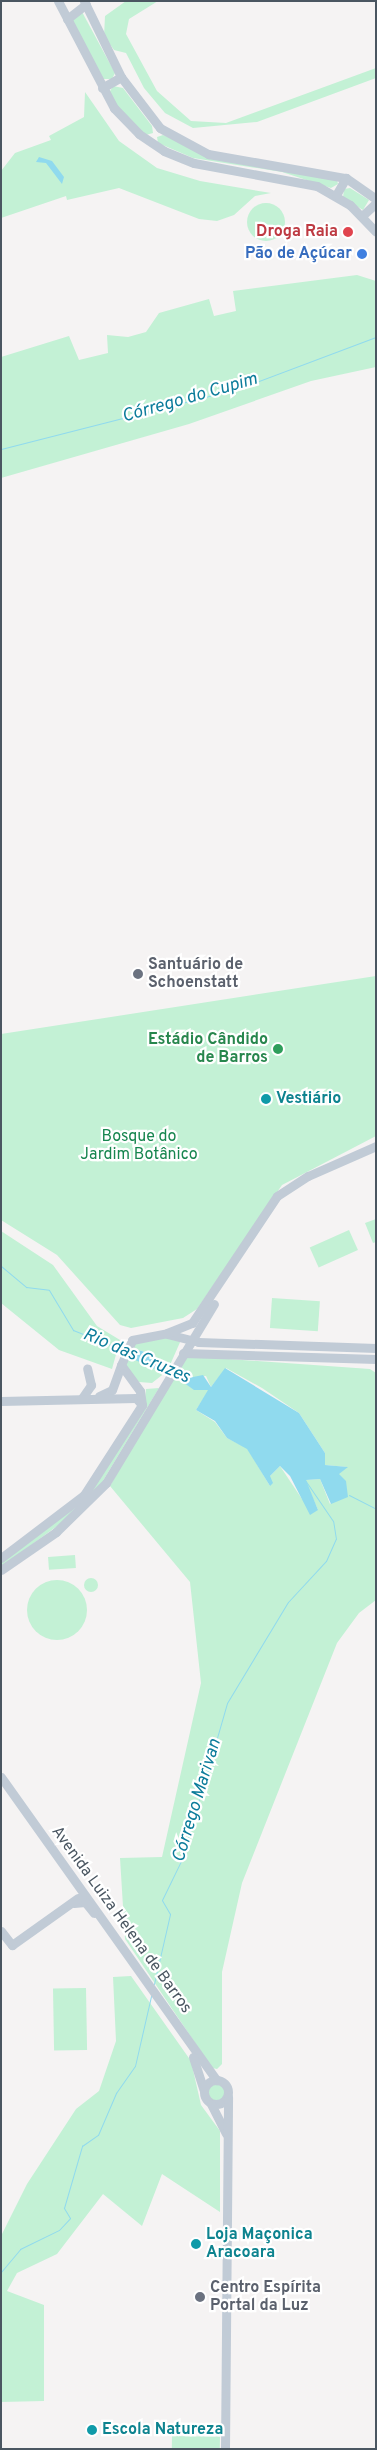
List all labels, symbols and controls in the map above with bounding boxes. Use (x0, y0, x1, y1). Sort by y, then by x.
place label: Droga Raia (256, 222, 338, 242)
marker: Droga Raia (342, 226, 354, 238)
place label: Pão de Açúcar (244, 244, 352, 264)
marker: Pão de Açúcar (356, 248, 368, 260)
water label: Córrego do Cupim (120, 369, 260, 429)
place label: Santuário de Schoenstatt (148, 955, 243, 993)
marker: Santuário de Schoenstatt (132, 968, 144, 980)
place label: Estádio Cândido de Barros (148, 1030, 268, 1068)
marker: Estádio Cândido de Barros (272, 1043, 284, 1055)
place label: Vestiário (276, 1089, 341, 1109)
marker: Vestiário (260, 1093, 272, 1105)
park label: Bosque do Jardim Botânico (80, 1127, 198, 1165)
water label: Rio das Cruzes (79, 1325, 193, 1389)
water label: Córrego Marivan (169, 1737, 227, 1865)
street label: Avenida Luiza Helena de Barros (47, 1823, 195, 2017)
place label: Loja Maçonica Aracoara (206, 2225, 313, 2263)
marker: Loja Maçonica Aracoara (190, 2238, 202, 2250)
place label: Centro Espírita Portal da Luz (210, 2278, 321, 2316)
marker: Centro Espírita Portal da Luz (194, 2291, 206, 2303)
place label: Escola Natureza (102, 2420, 223, 2440)
marker: Escola Natureza (86, 2424, 98, 2436)

